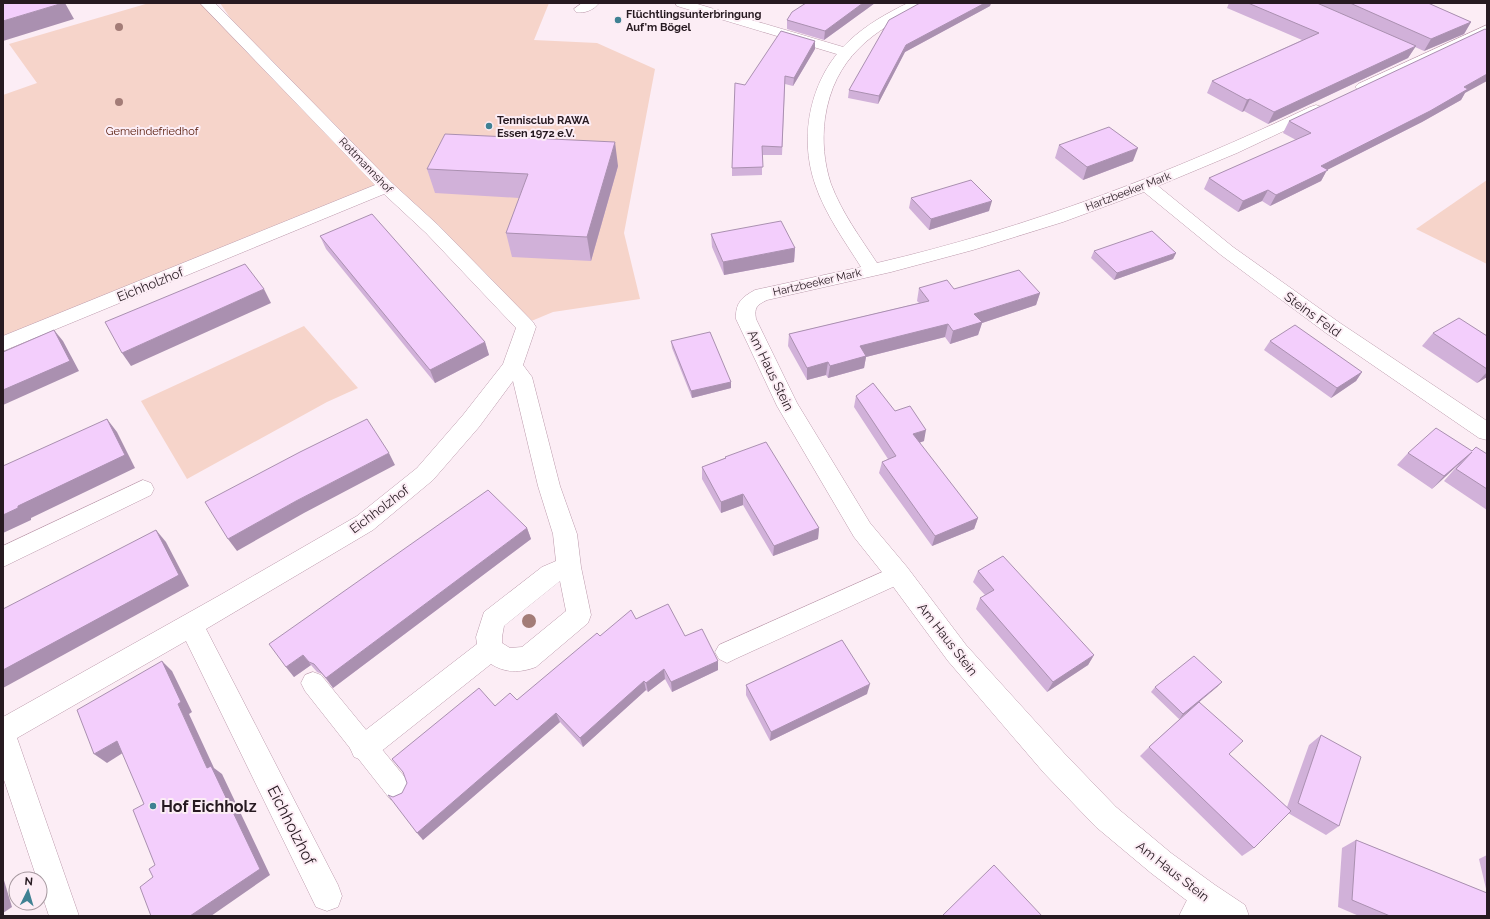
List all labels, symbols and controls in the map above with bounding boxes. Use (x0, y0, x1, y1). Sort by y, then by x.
place label: Flüchtlingsunterbringung Auf'm Bögel (626, 8, 761, 34)
marker: Flüchtlingsunterbringung Auf'm Bögel (613, 15, 623, 25)
place label: Tennisclub RAWA Essen 1972 e.V. (497, 114, 590, 140)
marker: Tennisclub RAWA Essen 1972 e.V. (484, 121, 494, 131)
park label: Gemeindefriedhof (106, 125, 199, 138)
street label: Rottmannshof (336, 135, 395, 196)
street label: Hartzbeeker Mark (1084, 169, 1173, 214)
street label: Eichholzhof (115, 264, 186, 305)
street label: Hartzbeeker Mark (772, 266, 863, 299)
street label: Steins Feld (1282, 289, 1344, 340)
street label: Am Haus Stein (745, 327, 797, 413)
street label: Eichholzhof (347, 482, 412, 537)
street label: Am Haus Stein (915, 600, 981, 679)
street label: Eichholzhof (263, 782, 320, 869)
place label: Hof Eichholz (161, 797, 257, 816)
marker: Hof Eichholz (148, 801, 158, 811)
street label: Am Haus Stein (1133, 838, 1212, 904)
north arrow (8, 871, 48, 911)
text: N (24, 875, 34, 888)

